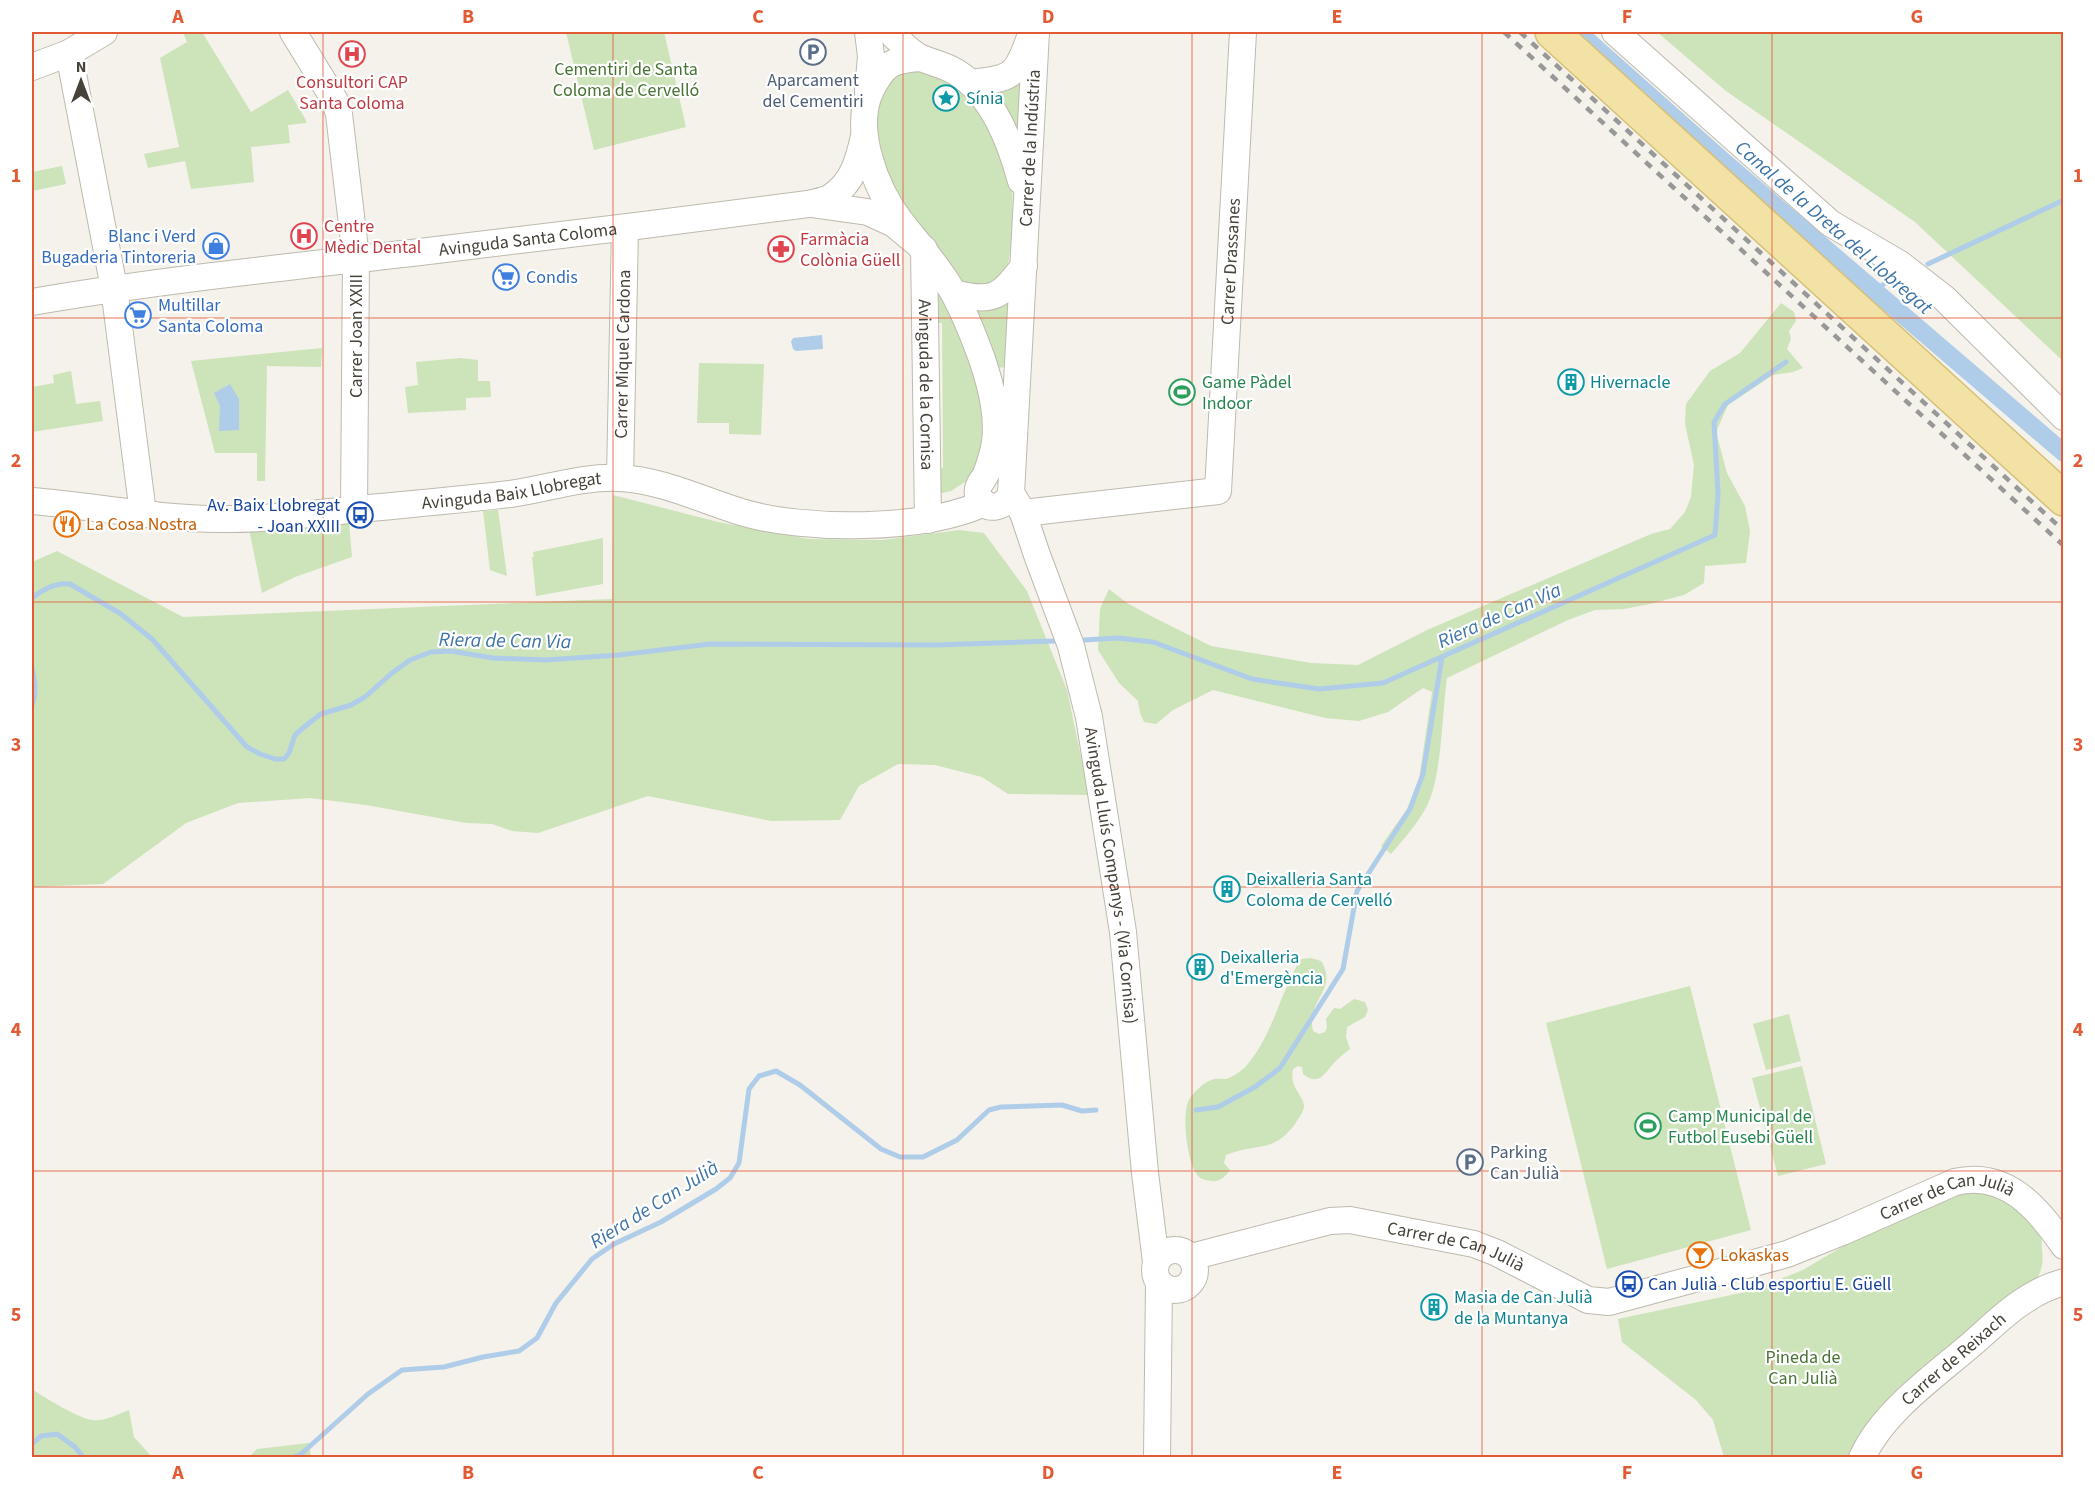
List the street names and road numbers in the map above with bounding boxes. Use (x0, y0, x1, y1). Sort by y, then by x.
street label: Carrer de la Indústria (1013, 69, 1047, 227)
street label: Carrer Drassanes (1215, 198, 1247, 326)
street label: Avinguda Santa Coloma (438, 216, 619, 263)
street label: Carrer Miquel Cardona (609, 269, 637, 439)
street label: Carrer Joan XXIII (344, 274, 369, 398)
street label: Avinguda de la Cornisa (912, 299, 939, 470)
street label: Avinguda Baix Llobregat (421, 466, 602, 516)
street label: Avinguda Lluís Companys - (Via Cornisa) (1078, 725, 1143, 1025)
street label: Carrer de Can Julià (1876, 1168, 2019, 1227)
street label: Carrer de Can Julià (1385, 1215, 1529, 1278)
street label: Carrer de Reixach (1896, 1307, 2012, 1412)

